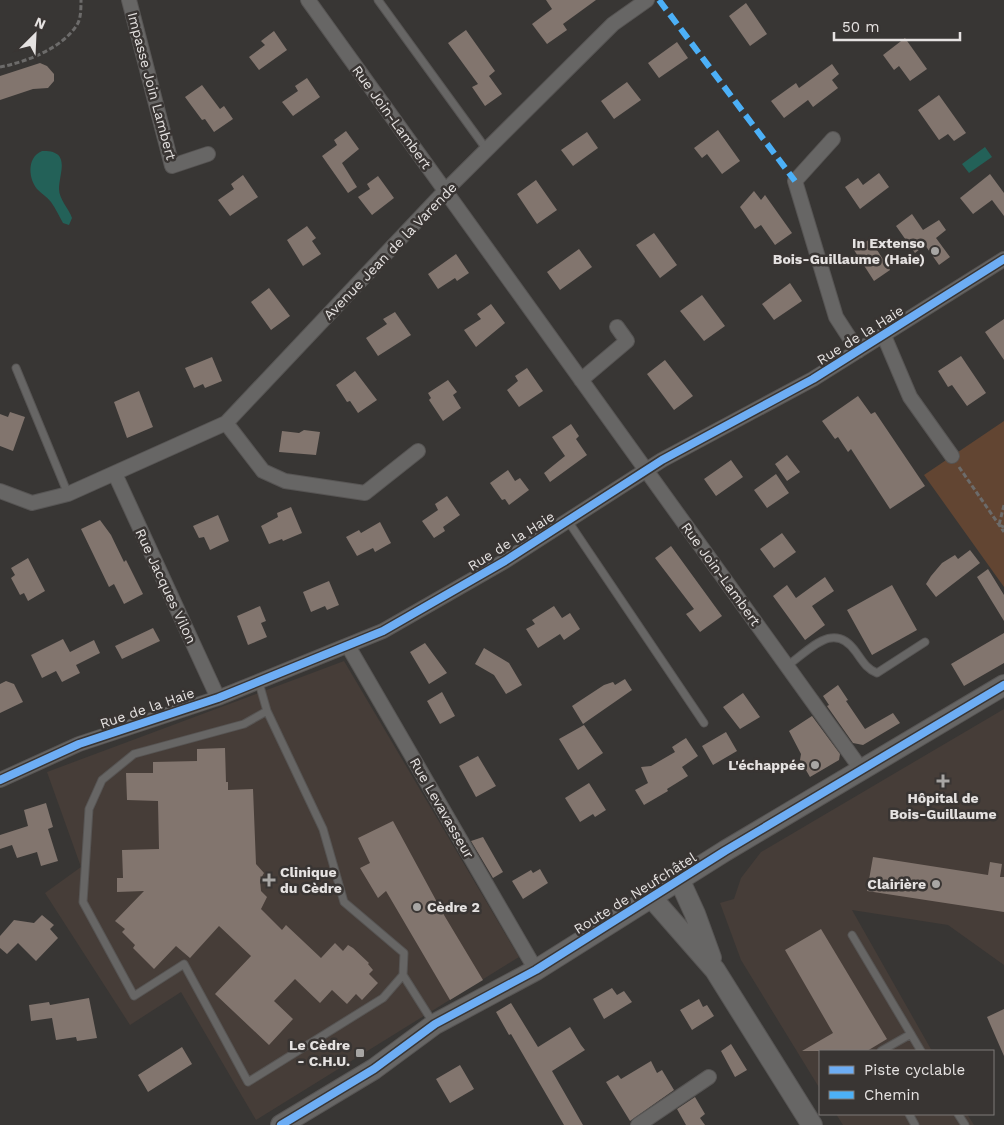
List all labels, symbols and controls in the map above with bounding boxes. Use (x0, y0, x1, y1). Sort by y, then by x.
north arrow (10, 10, 60, 60)
street label: Impasse Join Lambert (125, 10, 179, 162)
scale bar (834, 10, 960, 42)
text: N (32, 14, 48, 33)
text: 50 m (842, 18, 879, 36)
street label: Rue Join-Lambert (349, 62, 435, 172)
street label: Avenue Jean de la Varende (320, 179, 460, 323)
place label: In Extenso Bois-Guillaume (Haie) (773, 235, 925, 267)
marker: In Extenso Bois-Guillaume (Haie) (929, 245, 941, 257)
street label: Rue de la Haie (814, 302, 906, 368)
street label: Rue de la Haie (465, 508, 557, 574)
street label: Rue Join-Lambert (678, 519, 764, 629)
street label: Rue Jacques Vilon (132, 526, 200, 646)
street label: Rue de la Haie (98, 684, 196, 732)
street label: Rue Levavasseur (407, 755, 477, 861)
place label: L'échappée (728, 757, 805, 773)
marker: L'échappée (809, 759, 821, 771)
marker: Hôpital de Bois-Guillaume (936, 774, 950, 788)
place label: Hôpital de Bois-Guillaume (889, 790, 997, 822)
street label: Route de Neufchâtel (571, 848, 700, 937)
place label: Clinique du Cèdre (280, 864, 342, 896)
marker: Clinique du Cèdre (262, 873, 276, 887)
place label: Clairière (867, 876, 926, 892)
marker: Clairière (930, 878, 942, 890)
place label: Cèdre 2 (427, 899, 480, 915)
marker: Cèdre 2 (411, 901, 423, 913)
place label: Le Cèdre - C.H.U. (289, 1037, 350, 1069)
marker: Le Cèdre - C.H.U. (354, 1047, 366, 1059)
legend (819, 1050, 994, 1115)
text: Piste cyclable (864, 1061, 965, 1079)
text: Chemin (864, 1086, 920, 1104)

